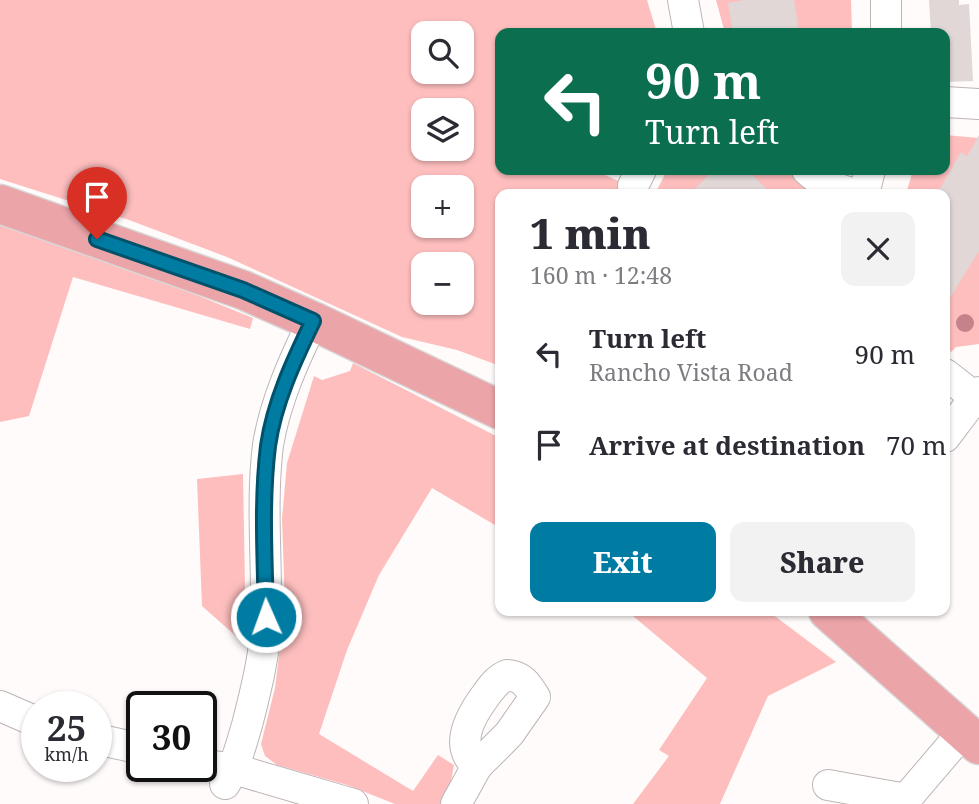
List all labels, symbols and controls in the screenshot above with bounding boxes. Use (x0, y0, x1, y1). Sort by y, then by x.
map controls (411, 21, 474, 315)
button: search (411, 21, 474, 84)
text: 90 m (645, 47, 761, 113)
icon: left (530, 56, 621, 147)
button: layers (411, 98, 474, 161)
text: Turn left (645, 110, 779, 153)
pin (67, 167, 127, 239)
button: + (411, 175, 474, 238)
icon: arrive (78, 178, 116, 216)
text: 1 min (530, 204, 651, 261)
button: close (841, 212, 915, 286)
button: − (411, 252, 474, 315)
text: 160 m · 12:48 (530, 259, 672, 291)
text: Turn left (589, 320, 706, 356)
icon: left (530, 335, 568, 373)
text: 90 m (855, 336, 915, 372)
text: Rancho Vista Road (589, 356, 793, 388)
icon: arrive (530, 426, 568, 464)
text: Arrive at destination (589, 427, 865, 463)
text: 70 m (886, 427, 946, 463)
button: Exit (530, 522, 716, 602)
button: Share (730, 522, 915, 602)
position arrow (229, 580, 303, 654)
speed limit sign: 30 (126, 691, 217, 782)
text: 25 (47, 704, 86, 751)
text: km/h (44, 742, 89, 766)

